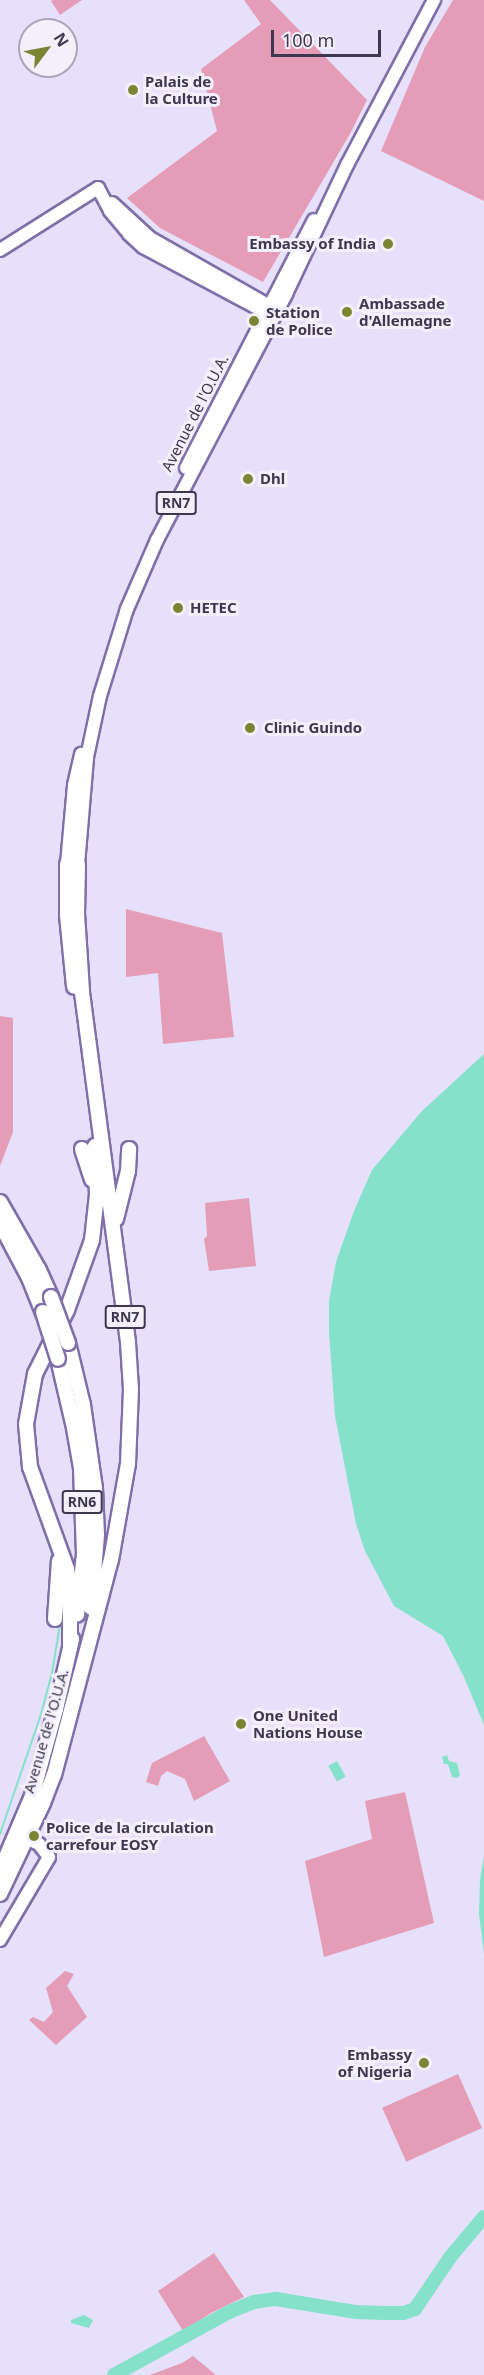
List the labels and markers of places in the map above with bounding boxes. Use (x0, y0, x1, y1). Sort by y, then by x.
place label: Palais de la Culture (145, 72, 218, 107)
marker: Palais de la Culture (126, 83, 140, 97)
place label: Embassy of India (249, 235, 376, 253)
marker: Embassy of India (381, 237, 395, 251)
place label: Ambassade d'Allemagne (359, 294, 451, 329)
place label: Station de Police (266, 303, 333, 338)
marker: Ambassade d'Allemagne (340, 305, 354, 319)
marker: Station de Police (247, 314, 261, 328)
place label: Dhl (260, 470, 285, 488)
marker: Dhl (241, 472, 255, 486)
place label: HETEC (190, 599, 237, 617)
marker: HETEC (171, 601, 185, 615)
marker: Clinic Guindo (241, 719, 259, 737)
place label: Clinic Guindo (264, 719, 362, 737)
place label: One United Nations House (253, 1706, 363, 1741)
marker: One United Nations House (234, 1717, 248, 1731)
place label: Police de la circulation carrefour EOSY (46, 1818, 214, 1853)
marker: Police de la circulation carrefour EOSY (27, 1829, 41, 1843)
place label: Embassy of Nigeria (338, 2045, 412, 2080)
marker: Embassy of Nigeria (417, 2056, 431, 2070)

